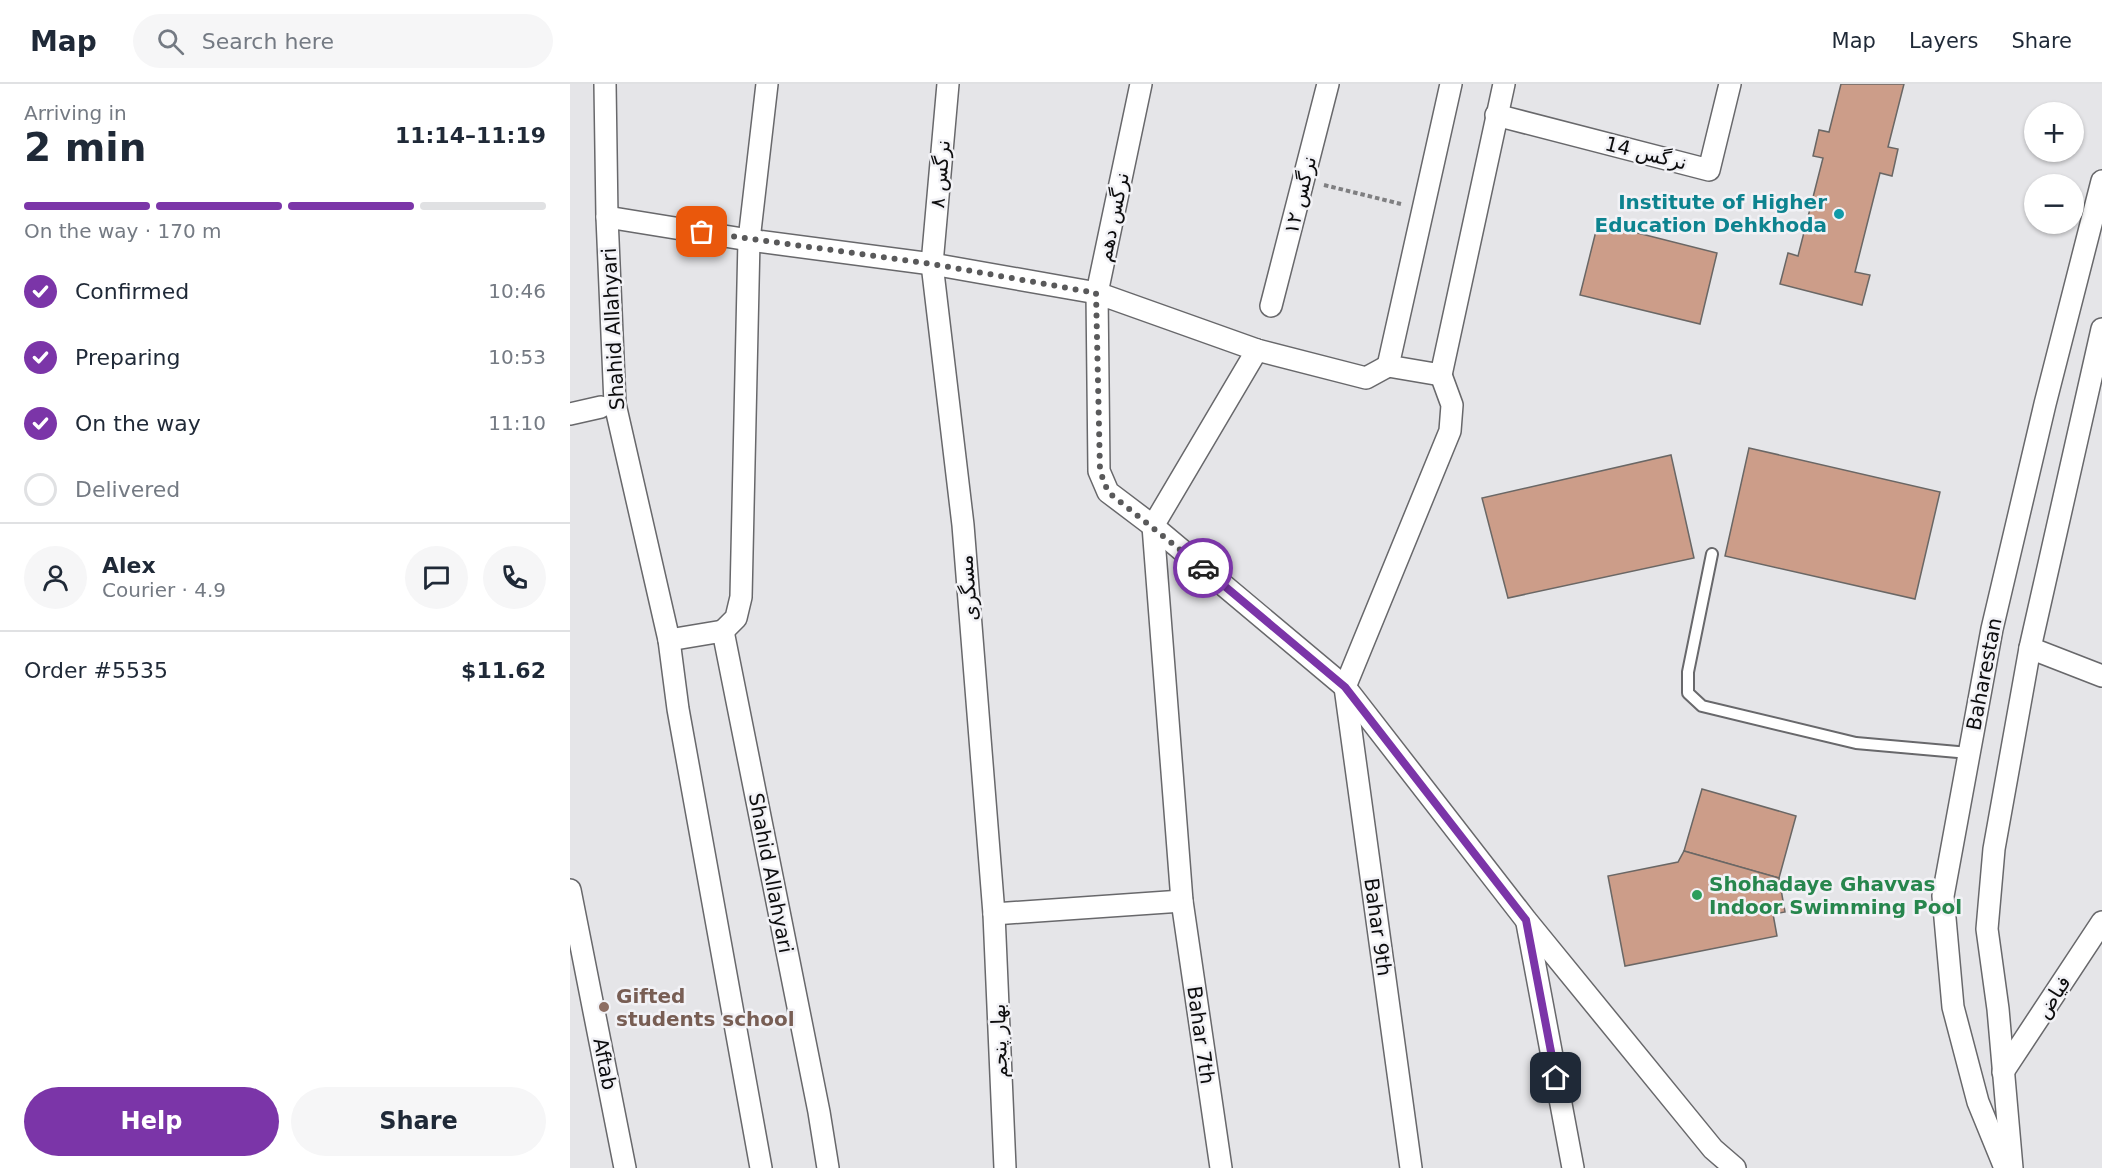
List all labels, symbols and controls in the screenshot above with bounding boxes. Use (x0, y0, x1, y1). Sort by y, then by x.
search box (133, 14, 553, 68)
text: Map (30, 25, 97, 58)
icon: search (154, 25, 187, 58)
text: Search here (202, 29, 334, 54)
text: Map (1832, 29, 1876, 53)
text: Layers (1909, 29, 1978, 53)
text: Share (2011, 29, 2072, 53)
text: Arriving in (24, 101, 127, 125)
map controls (2024, 102, 2084, 234)
button: + (2024, 102, 2084, 162)
text: 11:14–11:19 (395, 123, 546, 148)
text: 2 min (24, 125, 146, 170)
street label: نرگس 14 (1603, 131, 1689, 175)
street label: نرگس ۸ (925, 139, 955, 209)
street label: نرگس ۱۲ (1279, 154, 1321, 236)
street label: نرگس دهم (1092, 170, 1134, 264)
button: − (2024, 174, 2084, 234)
place label: Institute of Higher Education Dehkhoda (1595, 190, 1827, 237)
pin (676, 206, 727, 257)
marker: Institute of Higher Education Dehkhoda (1832, 207, 1846, 221)
icon: bag (685, 215, 718, 248)
text: On the way · 170 m (24, 219, 222, 243)
street label: Shahid Allahyari (597, 247, 629, 411)
icon: check (24, 275, 57, 308)
text: Confirmed (75, 279, 189, 304)
text: 10:46 (488, 279, 546, 303)
icon: check (24, 341, 57, 374)
text: Preparing (75, 345, 181, 370)
text: 10:53 (488, 345, 546, 369)
icon: check (24, 407, 57, 440)
text: On the way (75, 411, 201, 436)
text: 11:10 (488, 411, 546, 435)
text: Delivered (75, 477, 180, 502)
courier (1173, 538, 1233, 598)
button: person (24, 546, 87, 609)
button: chat (405, 546, 468, 609)
button: phone (483, 546, 546, 609)
icon: car (1187, 552, 1220, 585)
text: Alex (102, 553, 156, 578)
street label: مسگری (953, 554, 983, 622)
text: Courier · 4.9 (102, 578, 226, 602)
street label: Baharestan (1961, 616, 2007, 732)
text: Order #5535 (24, 658, 168, 683)
text: $11.62 (461, 658, 546, 683)
street label: Shahid Allahyari (744, 791, 798, 955)
place label: Shohadaye Ghavvas Indoor Swimming Pool (1709, 872, 1962, 919)
street label: Bahar 9th (1359, 876, 1397, 978)
marker: Shohadaye Ghavvas Indoor Swimming Pool (1690, 888, 1704, 902)
street label: فیاض (2030, 971, 2076, 1023)
place label: Gifted students school (616, 984, 795, 1031)
street label: Bahar 7th (1182, 984, 1220, 1086)
marker: Gifted students school (597, 1000, 611, 1014)
street label: بهار پنجم (986, 1003, 1013, 1079)
street label: Aftab (588, 1036, 622, 1092)
pin (1530, 1052, 1581, 1103)
icon: home (1539, 1061, 1572, 1094)
button: Help (24, 1087, 279, 1156)
button: Share (291, 1087, 546, 1156)

